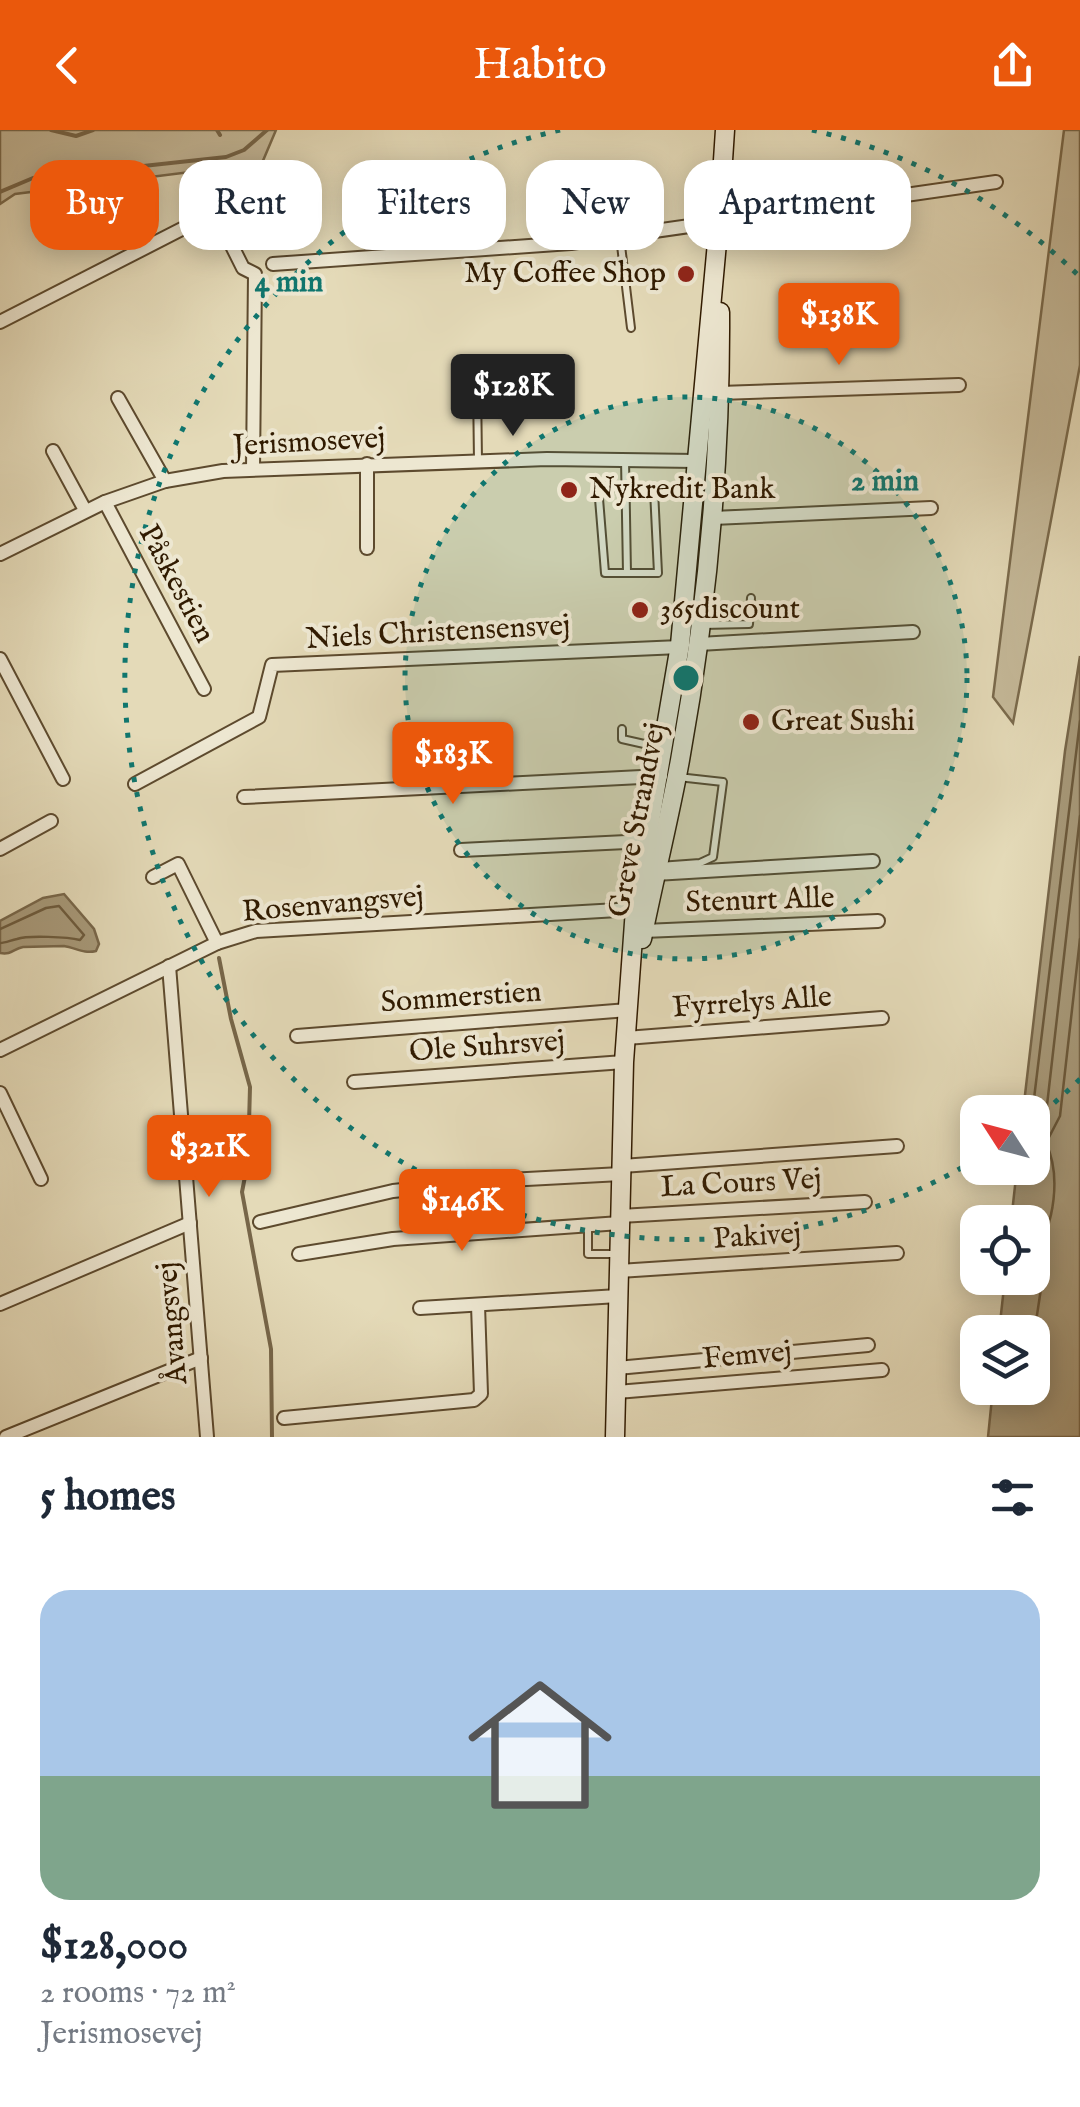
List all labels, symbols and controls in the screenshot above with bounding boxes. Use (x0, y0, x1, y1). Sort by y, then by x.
text: Habito (473, 37, 607, 94)
icon: back (40, 38, 95, 93)
icon: share (985, 38, 1040, 93)
chip: Buy (30, 160, 159, 250)
chip: Rent (179, 160, 322, 250)
chip: Filters (342, 160, 506, 250)
chip: New (526, 160, 664, 250)
chip: Apartment (684, 160, 911, 250)
place label: My Coffee Shop (464, 255, 666, 293)
marker: My Coffee Shop (675, 263, 697, 285)
text: 4 min (255, 264, 323, 302)
pin: $138K (769, 283, 909, 368)
text: $138K (800, 295, 878, 336)
pin: $128K (443, 354, 583, 439)
text: $128K (473, 366, 553, 407)
street label: Jerismosevej (229, 420, 386, 466)
text: 2 min (851, 463, 919, 501)
place label: Nykredit Bank (589, 471, 776, 509)
marker: Nykredit Bank (558, 479, 580, 501)
street label: Påskestien (129, 518, 223, 650)
place label: 365discount (660, 591, 800, 629)
marker: 365discount (629, 599, 651, 621)
street label: Niels Christensensvej (305, 607, 571, 659)
centre of rings (668, 660, 704, 696)
place label: Great Sushi (771, 703, 915, 741)
marker: Great Sushi (740, 711, 762, 733)
street label: Greve Strandvej (600, 719, 676, 921)
pin: $183K (383, 722, 523, 807)
text: $183K (414, 734, 492, 775)
street label: Rosenvangsvej (241, 878, 425, 932)
street label: Stenurt Alle (685, 879, 835, 923)
street label: Sommerstien (379, 973, 543, 1023)
street label: Fyrrelys Alle (671, 978, 833, 1028)
street label: Ole Suhrsvej (408, 1023, 566, 1071)
north arrow (960, 1095, 1050, 1185)
map controls (960, 1095, 1050, 1405)
pin: $321K (139, 1115, 279, 1200)
text: $321K (169, 1127, 249, 1168)
street label: La Cours Vej (660, 1161, 822, 1207)
pin: $146K (392, 1169, 532, 1254)
text: $146K (421, 1181, 503, 1222)
button: locate (960, 1205, 1050, 1295)
street label: Pakivej (712, 1215, 802, 1259)
street label: Åvangsvej (148, 1260, 197, 1387)
button: layers (960, 1315, 1050, 1405)
street label: Femvej (701, 1333, 793, 1379)
icon: filters (985, 1470, 1040, 1525)
text: 5 homes (40, 1471, 176, 1524)
icon: home (450, 1655, 630, 1835)
text: $128,000 (40, 1920, 188, 1973)
text: 2 rooms · 72 m² (40, 1973, 236, 2014)
text: Jerismosevej (40, 2014, 203, 2055)

